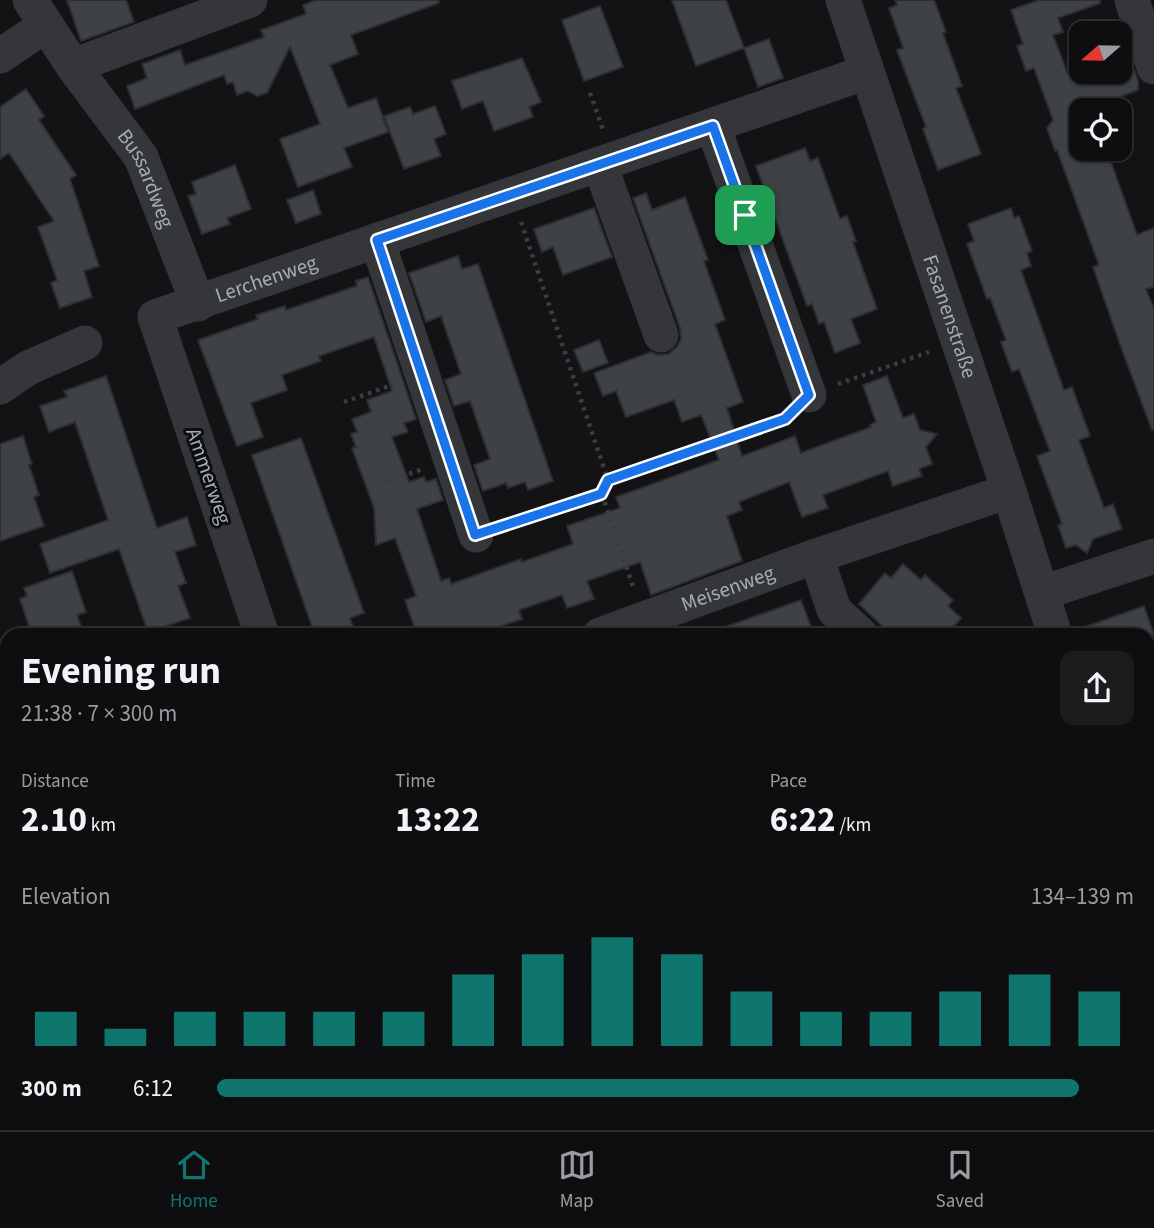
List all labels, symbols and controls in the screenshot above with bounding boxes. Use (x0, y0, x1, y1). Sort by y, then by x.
north arrow (1069, 21, 1132, 84)
map controls (1069, 21, 1132, 161)
button: locate (1069, 98, 1132, 161)
street label: Bussardweg (110, 123, 182, 233)
pin (715, 185, 775, 245)
icon: arrive (726, 196, 764, 234)
street label: Lerchenweg (211, 247, 322, 310)
street label: Fasanenstraße (915, 251, 985, 382)
street label: Ammerweg (179, 424, 240, 529)
street label: Meisenweg (677, 557, 779, 619)
text: Evening run (21, 644, 221, 698)
button: share (1060, 651, 1134, 725)
text: 21:38 · 7 × 300 m (21, 697, 177, 730)
text: Distance (21, 768, 89, 795)
text: Time (395, 768, 435, 795)
text: Pace (770, 768, 807, 795)
text: 2.10 (21, 795, 87, 845)
text: 13:22 (395, 795, 480, 845)
text: 6:22 (770, 795, 836, 845)
text: km (87, 812, 116, 839)
text: /km (836, 812, 871, 839)
text: Elevation (21, 880, 111, 913)
text: 134–139 m (1031, 880, 1134, 913)
text: 300 m (21, 1072, 82, 1105)
text: 6:12 (133, 1072, 173, 1105)
tab: Home (170, 1146, 218, 1215)
tab: Map (558, 1146, 596, 1215)
tab: Saved (936, 1146, 984, 1215)

